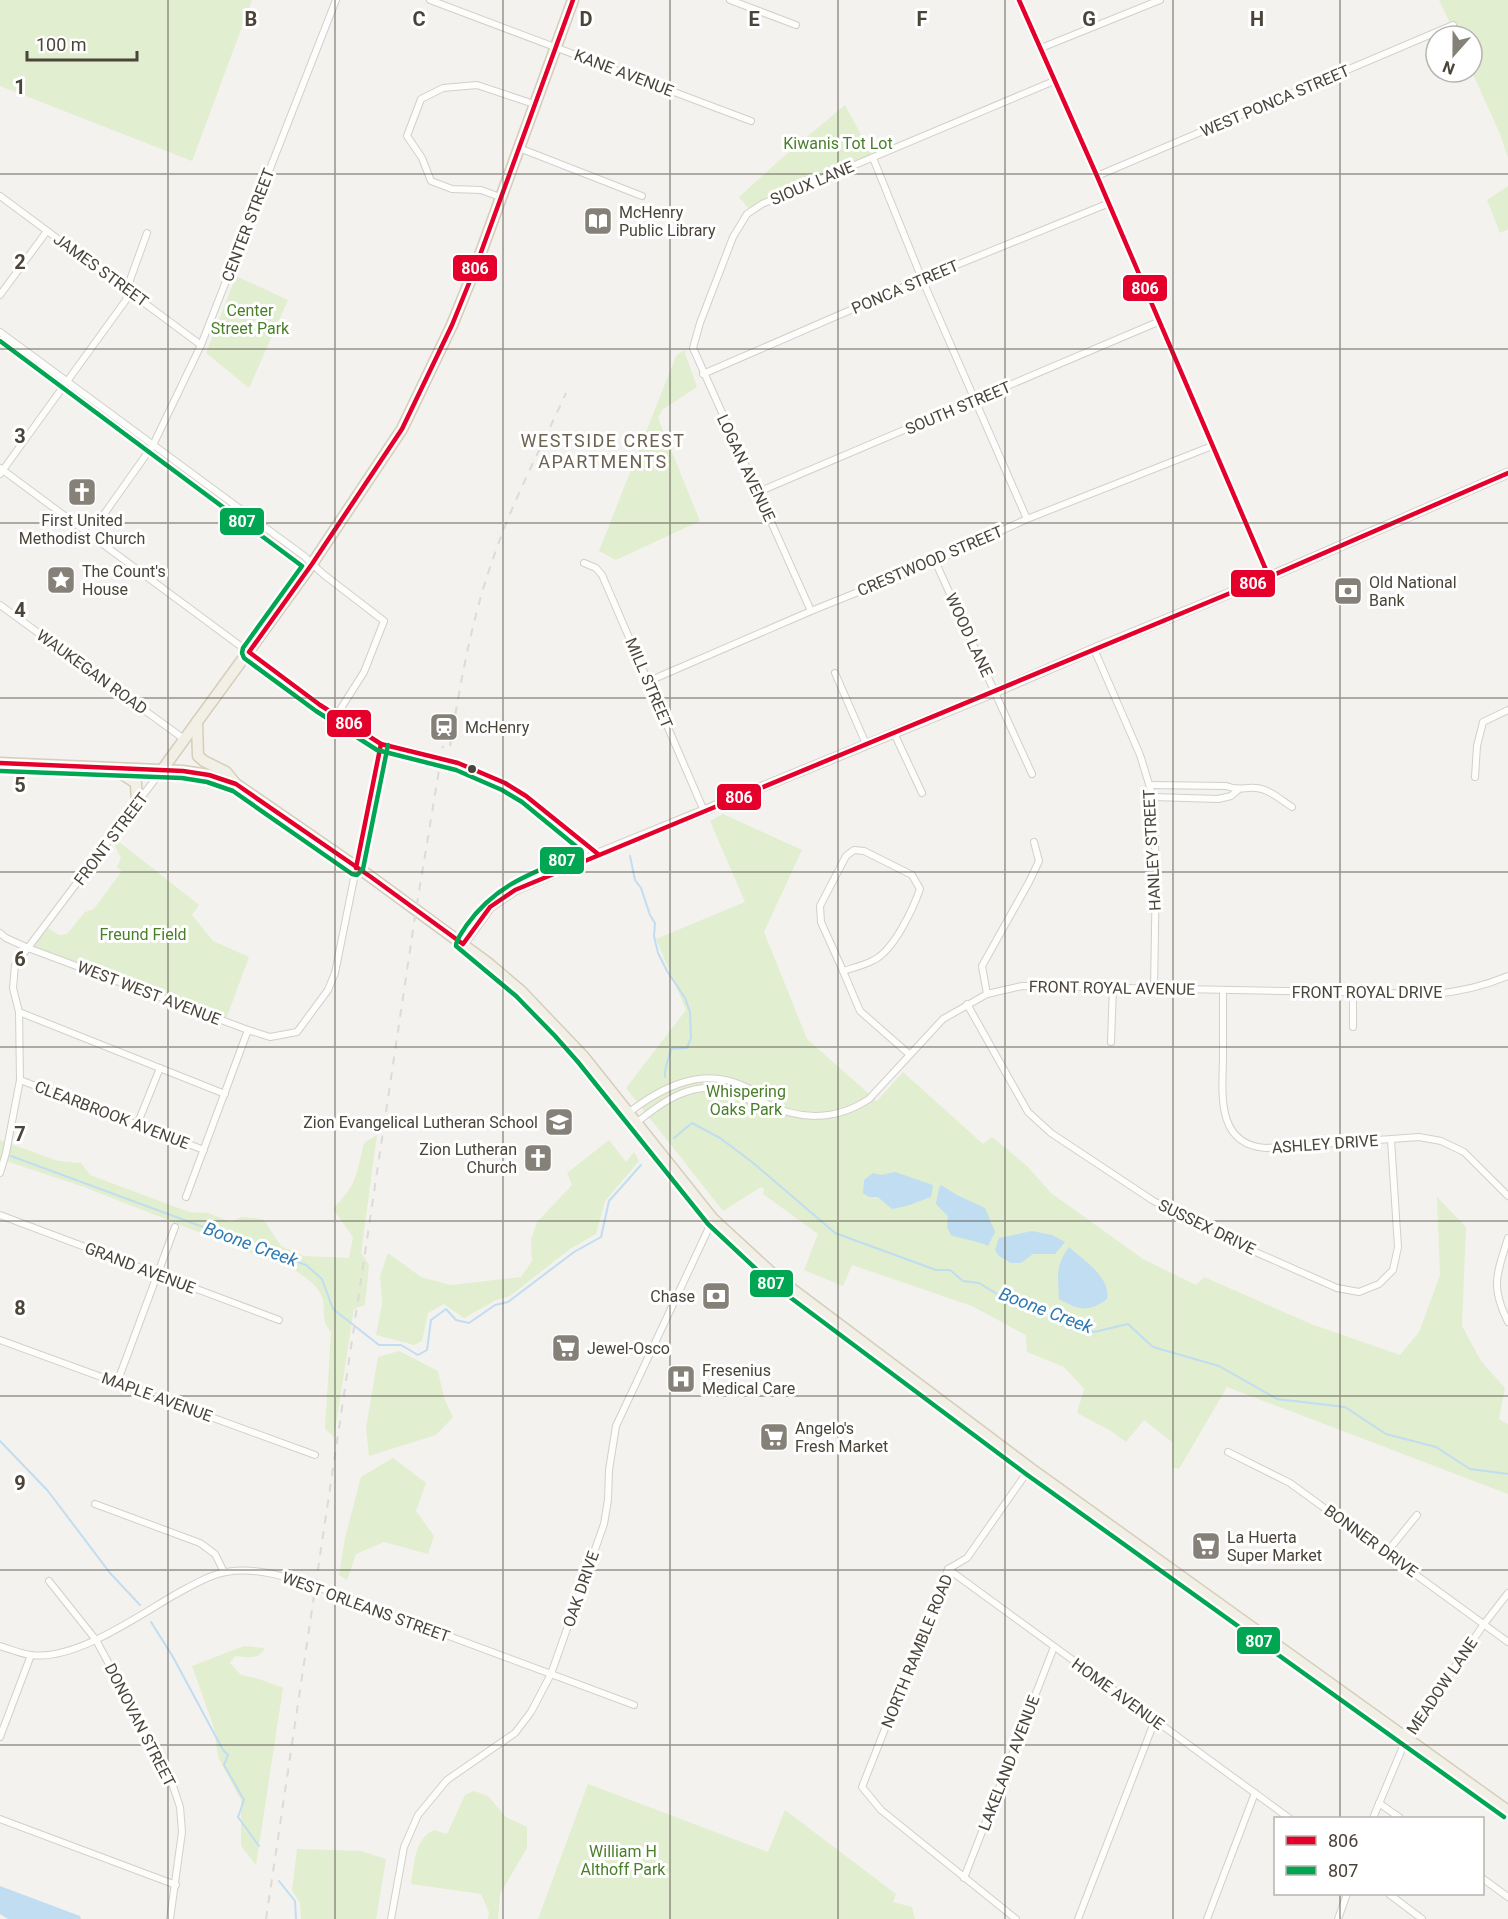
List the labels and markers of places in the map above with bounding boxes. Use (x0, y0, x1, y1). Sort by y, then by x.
place label: McHenry Public Library (619, 203, 716, 240)
library icon: McHenry Public Library (582, 205, 614, 237)
church icon: First United Methodist Church (66, 476, 98, 508)
place label: First United Methodist Church (19, 511, 145, 548)
place label: The Count's House (82, 562, 166, 599)
place icon: The Count's House (45, 564, 77, 596)
place label: Old National Bank (1369, 573, 1457, 610)
bank icon: Old National Bank (1332, 575, 1364, 607)
station icon: McHenry (428, 711, 460, 743)
place label: McHenry (465, 718, 530, 737)
unlabelled marker (466, 763, 478, 775)
school or university icon: Zion Evangelical Lutheran School (543, 1106, 575, 1138)
place label: Zion Evangelical Lutheran School (303, 1113, 538, 1132)
place label: Zion Lutheran Church (419, 1140, 517, 1177)
church icon: Zion Lutheran Church (522, 1142, 554, 1174)
bank icon: Chase (700, 1280, 732, 1312)
place label: Chase (650, 1287, 695, 1306)
supermarket icon: Jewel-Osco (550, 1332, 582, 1364)
place label: Jewel-Osco (587, 1339, 670, 1358)
place label: Fresenius Medical Care (702, 1361, 795, 1398)
hospital icon: Fresenius Medical Care (665, 1363, 697, 1395)
place label: Angelo's Fresh Market (795, 1419, 888, 1456)
supermarket icon: Angelo's Fresh Market (758, 1421, 790, 1453)
place label: La Huerta Super Market (1227, 1528, 1322, 1565)
supermarket icon: La Huerta Super Market (1190, 1530, 1222, 1562)

